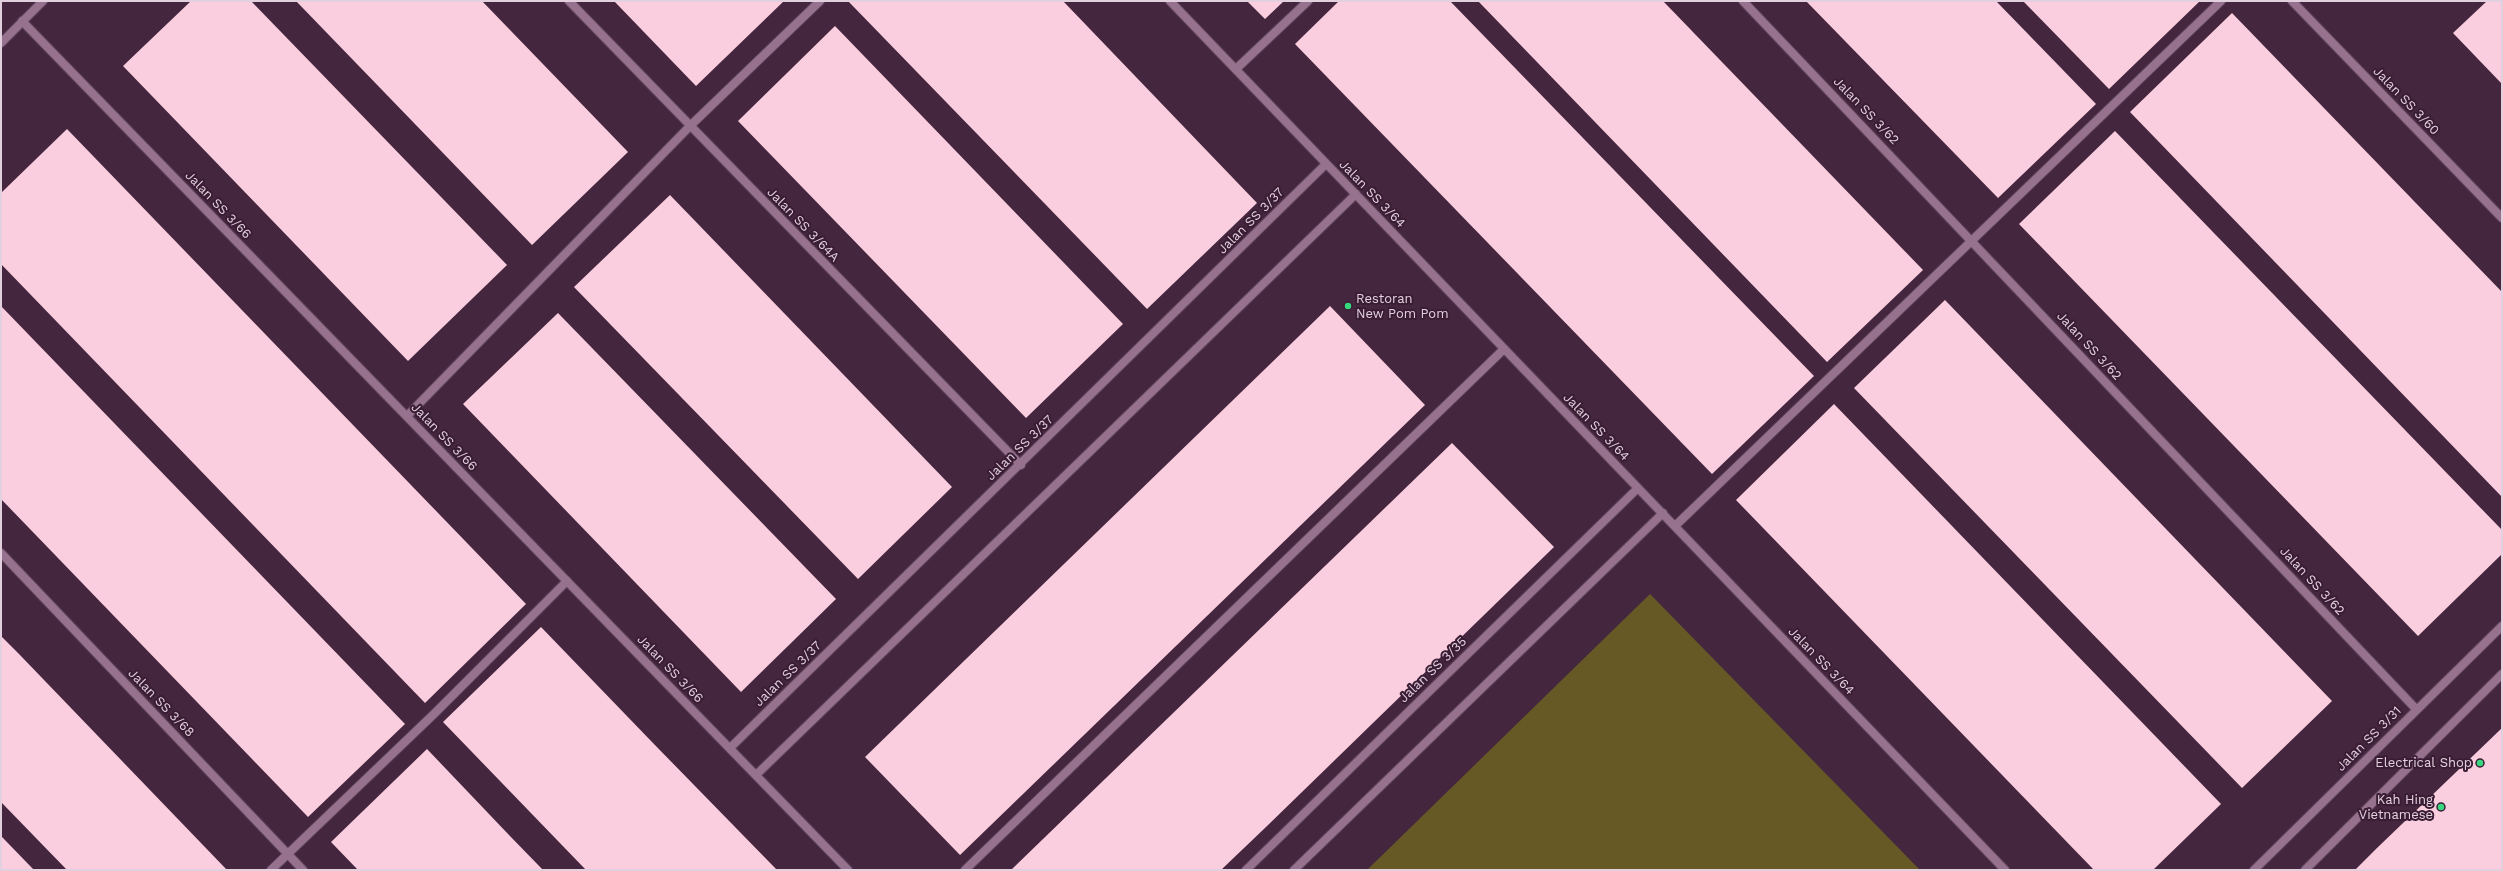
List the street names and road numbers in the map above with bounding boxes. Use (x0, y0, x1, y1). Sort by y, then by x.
street label: Jalan SS 3/60 (2370, 64, 2442, 138)
street label: Jalan SS 3/62 (1830, 74, 1902, 148)
street label: Jalan SS 3/64 (1336, 157, 1408, 231)
street label: Jalan SS 3/66 (182, 168, 254, 242)
street label: Jalan SS 3/64A (764, 185, 842, 265)
street label: Jalan SS 3/37 (1215, 185, 1287, 257)
street label: Jalan SS 3/62 (2053, 309, 2125, 383)
street label: Jalan SS 3/64 (1560, 390, 1632, 464)
street label: Jalan SS 3/66 (408, 400, 480, 474)
street label: Jalan SS 3/37 (983, 412, 1057, 484)
street label: Jalan SS 3/62 (2276, 544, 2348, 618)
street label: Jalan SS 3/64 (1785, 624, 1857, 698)
street label: Jalan SS 3/66 (634, 632, 706, 706)
street label: Jalan SS 3/35 (1396, 634, 1470, 706)
street label: Jalan SS 3/37 (751, 638, 825, 710)
street label: Jalan SS 3/68 (125, 666, 197, 740)
street label: Jalan SS 3/31 (2333, 703, 2405, 775)

